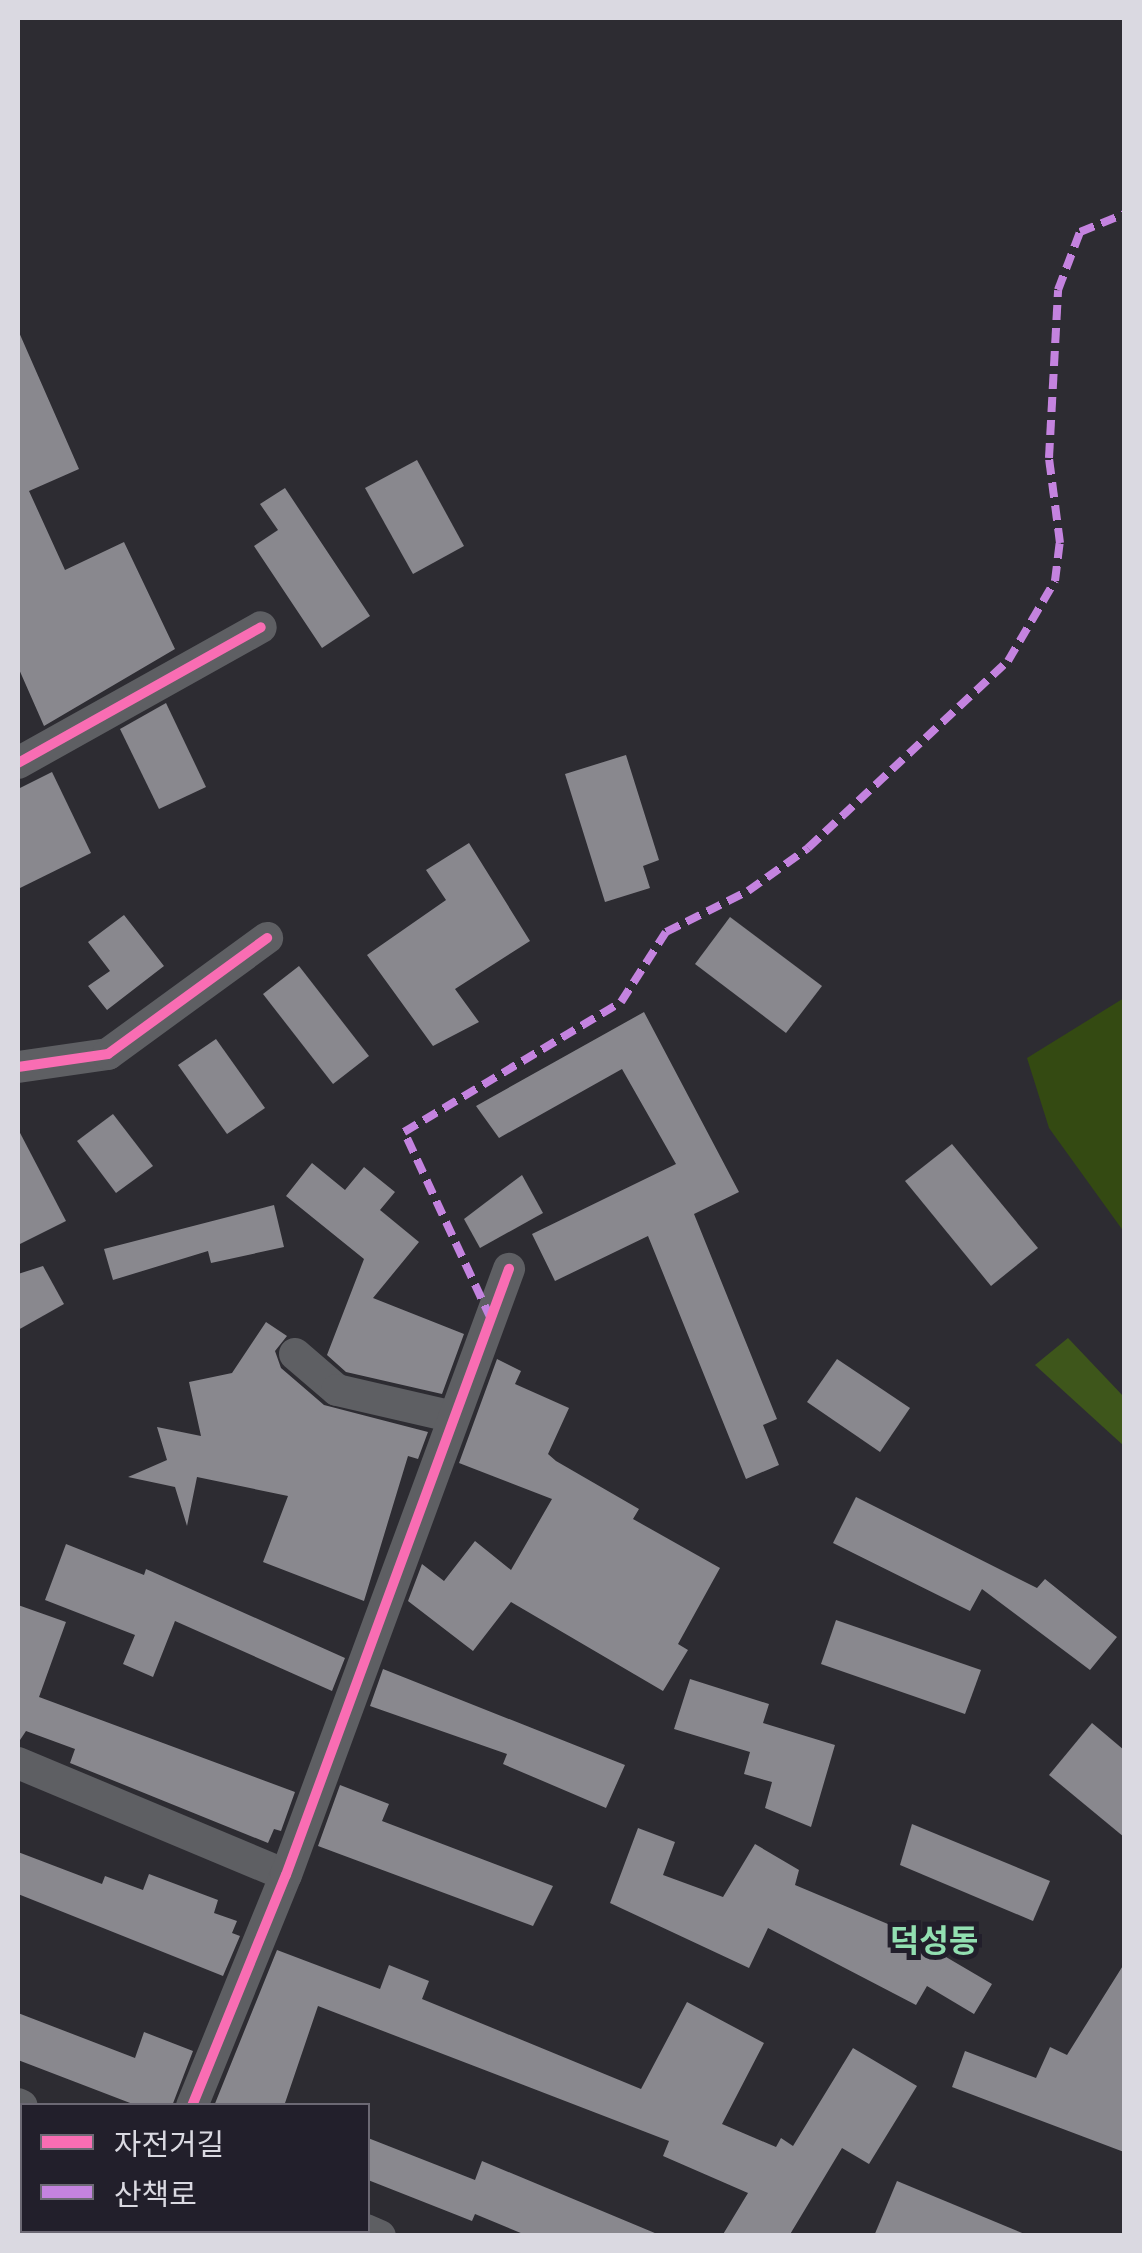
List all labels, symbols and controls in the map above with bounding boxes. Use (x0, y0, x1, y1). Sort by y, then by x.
district label: 덕성동 (890, 1923, 978, 1961)
legend (20, 2103, 370, 2233)
text: 자전거길 (114, 2127, 224, 2164)
text: 산책로 (114, 2177, 197, 2214)

